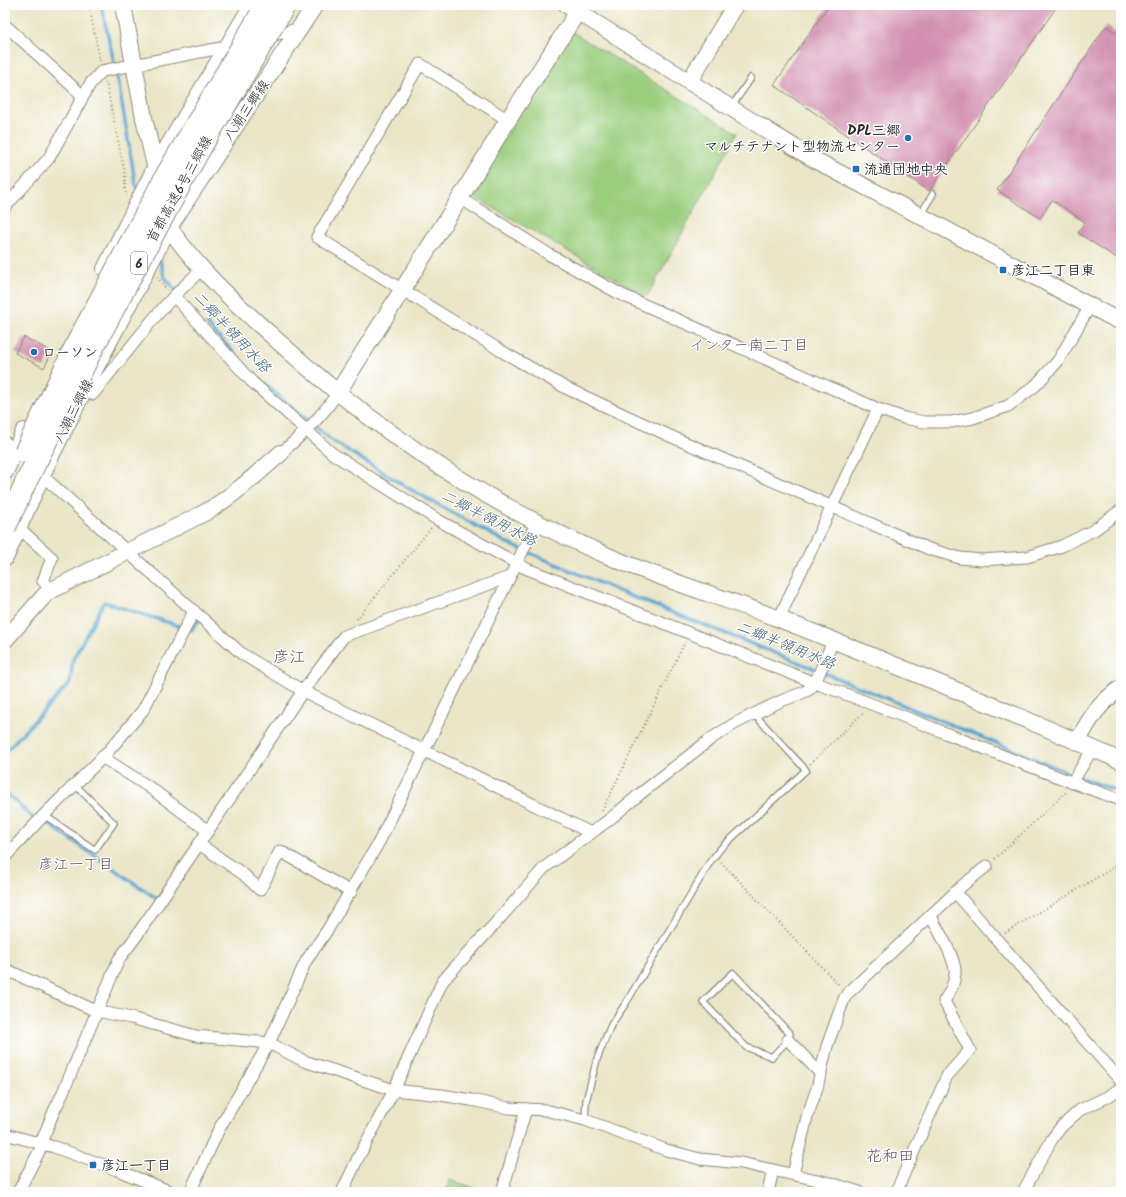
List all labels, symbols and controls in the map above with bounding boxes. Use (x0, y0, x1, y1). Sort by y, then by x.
street label: 八潮三郷線 (218, 75, 276, 146)
place label: DPL三郷 マルチテナント型物流センター (704, 120, 900, 158)
street label: 首都高速6号三郷線 (141, 132, 219, 247)
marker: DPL三郷 マルチテナント型物流センター (903, 133, 913, 143)
place label: 流通団地中央 (864, 159, 948, 181)
marker: 流通団地中央 (851, 164, 861, 174)
road number: 6 (131, 252, 147, 274)
place label: 彦江二丁目東 (1011, 260, 1095, 282)
marker: 彦江二丁目東 (998, 265, 1008, 275)
water label: 二郷半領用水路 (187, 286, 277, 380)
district label: インター南二丁目 (689, 334, 809, 358)
place label: ローソン (42, 342, 98, 364)
marker: ローソン (29, 347, 39, 357)
street label: 八潮三郷線 (48, 375, 100, 448)
water label: 二郷半領用水路 (436, 484, 542, 554)
water label: 二郷半領用水路 (732, 615, 840, 677)
district label: 彦江 (273, 645, 305, 670)
district label: 彦江一丁目 (38, 853, 114, 877)
district label: 花和田 (866, 1144, 914, 1169)
place label: 彦江一丁目 (101, 1155, 171, 1177)
marker: 彦江一丁目 (88, 1160, 98, 1170)

